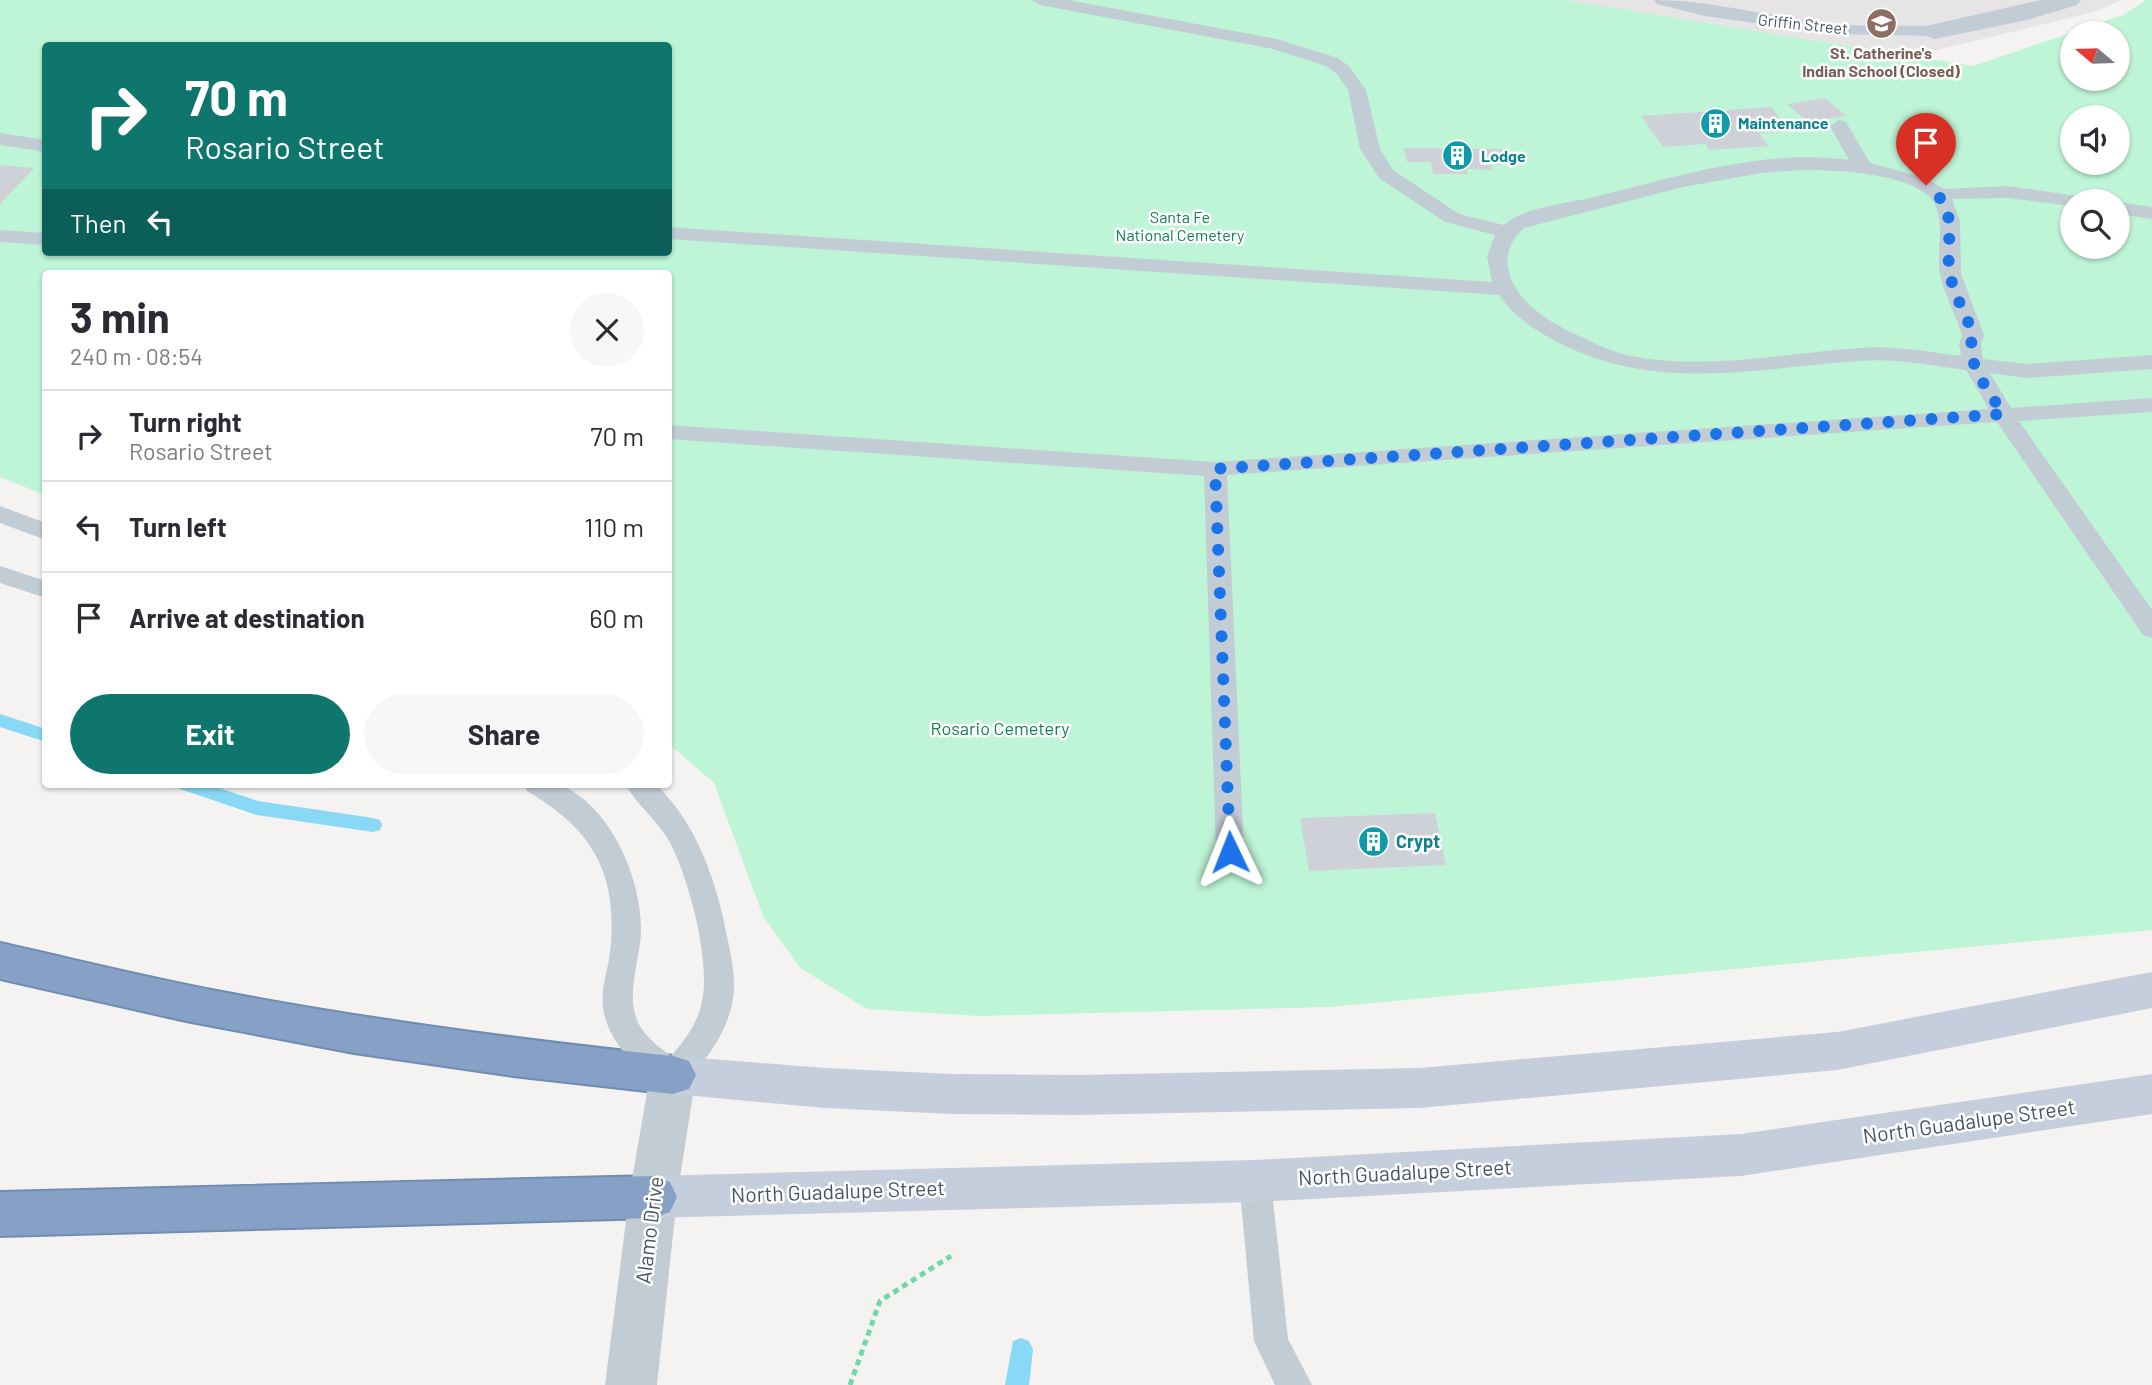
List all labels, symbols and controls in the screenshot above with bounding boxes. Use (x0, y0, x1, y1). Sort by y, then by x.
school or university icon: St. Catherine's Indian School (Closed) (1864, 7, 1898, 41)
street label: Griffin Street (1757, 9, 1849, 38)
north arrow (2060, 21, 2130, 91)
map controls (2060, 21, 2130, 259)
place label: St. Catherine's Indian School (Closed) (1802, 43, 1960, 80)
text: 70 m (185, 67, 288, 126)
icon: right (70, 70, 161, 161)
button: sound (2060, 105, 2130, 175)
building icon: Maintenance (1698, 106, 1732, 140)
place label: Maintenance (1738, 113, 1829, 132)
pin (1896, 113, 1956, 185)
icon: arrive (1907, 124, 1945, 162)
text: Rosario Street (185, 127, 385, 165)
building icon: Lodge (1441, 139, 1475, 173)
place label: Lodge (1481, 146, 1526, 165)
button: search (2060, 189, 2130, 259)
icon: left (141, 203, 179, 241)
text: Then (70, 207, 127, 238)
park label: Santa Fe National Cemetery (1116, 207, 1245, 244)
text: 3 min (70, 291, 170, 341)
button: close (570, 293, 644, 367)
text: 240 m · 08:54 (70, 342, 203, 370)
text: Turn right (129, 406, 242, 437)
icon: right (70, 417, 108, 455)
text: 70 m (590, 420, 644, 451)
text: Rosario Street (129, 437, 273, 465)
icon: left (70, 508, 108, 546)
text: Turn left (129, 511, 227, 542)
text: 110 m (584, 511, 644, 542)
icon: arrive (70, 599, 108, 637)
text: Arrive at destination (129, 602, 365, 633)
text: 60 m (589, 602, 644, 633)
button: Exit (70, 694, 350, 774)
button: Share (364, 694, 644, 774)
park label: Rosario Cemetery (930, 717, 1070, 739)
position arrow (1193, 815, 1267, 889)
building icon: Crypt (1356, 825, 1390, 859)
place label: Crypt (1396, 830, 1440, 852)
street label: North Guadalupe Street (1861, 1093, 2077, 1148)
street label: North Guadalupe Street (1297, 1153, 1512, 1190)
street label: North Guadalupe Street (731, 1174, 945, 1207)
street label: Alamo Drive (630, 1175, 667, 1285)

